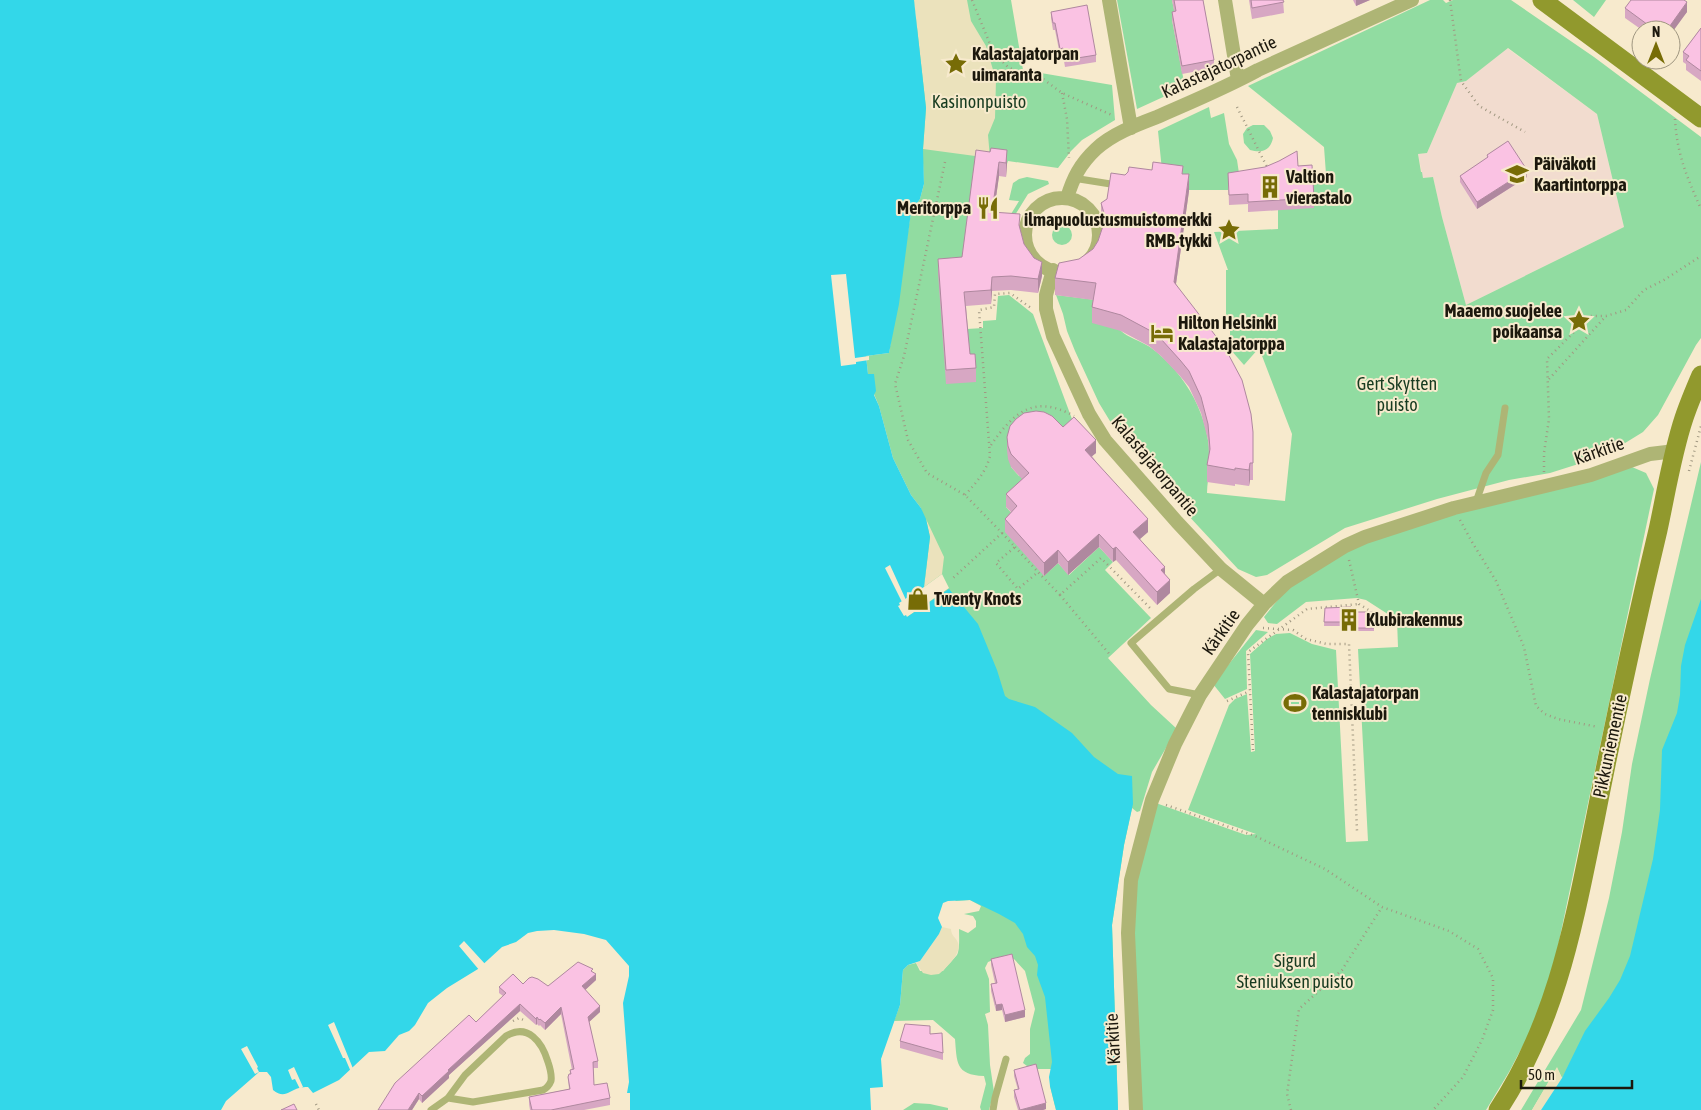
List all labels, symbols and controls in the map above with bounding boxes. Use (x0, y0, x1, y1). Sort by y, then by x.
north arrow (1631, 20, 1681, 70)
text: N (1652, 24, 1660, 40)
street label: Kalastajatorpantie (1158, 31, 1280, 102)
place label: Kalastajatorpan uimaranta (972, 43, 1079, 85)
place icon: Kalastajatorpan uimaranta (943, 51, 969, 77)
park label: Kasinonpuisto (932, 91, 1026, 112)
place label: Päiväkoti Kaartintorppa (1534, 153, 1627, 195)
school or university icon: Päiväkoti Kaartintorppa (1504, 161, 1530, 187)
place label: Valtion vierastalo (1285, 166, 1352, 208)
building icon: Valtion vierastalo (1257, 174, 1283, 200)
restaurant icon: Meritorppa (975, 195, 1001, 221)
place label: Meritorppa (897, 197, 971, 218)
place label: ilmapuolustusmuistomerkki RMB-tykki (1024, 209, 1212, 251)
place icon: ilmapuolustusmuistomerkki RMB-tykki (1216, 217, 1242, 243)
place label: Maaemo suojelee poikaansa (1444, 300, 1562, 342)
place icon: Maaemo suojelee poikaansa (1566, 308, 1592, 334)
place label: Hilton Helsinki Kalastajatorppa (1178, 312, 1285, 354)
hotel icon: Hilton Helsinki Kalastajatorppa (1149, 320, 1175, 346)
park label: Gert Skytten puisto (1357, 373, 1437, 415)
street label: Kalastajatorpantie (1107, 411, 1203, 520)
street label: Kärkitie (1571, 432, 1626, 469)
shop icon: Twenty Knots (905, 586, 931, 612)
place label: Twenty Knots (934, 588, 1022, 609)
street label: Kärkitie (1197, 605, 1244, 659)
building icon: Klubirakennus (1336, 607, 1362, 633)
place label: Klubirakennus (1366, 609, 1463, 630)
place label: Kalastajatorpan tennisklubi (1311, 682, 1419, 724)
sports icon: Kalastajatorpan tennisklubi (1282, 690, 1308, 716)
street label: Pikkuniementie (1588, 692, 1631, 800)
park label: Sigurd Steniuksen puisto (1236, 950, 1354, 992)
street label: Kärkitie (1101, 1013, 1124, 1065)
scale bar (1521, 1058, 1632, 1090)
text: 50 m (1528, 1066, 1555, 1083)

